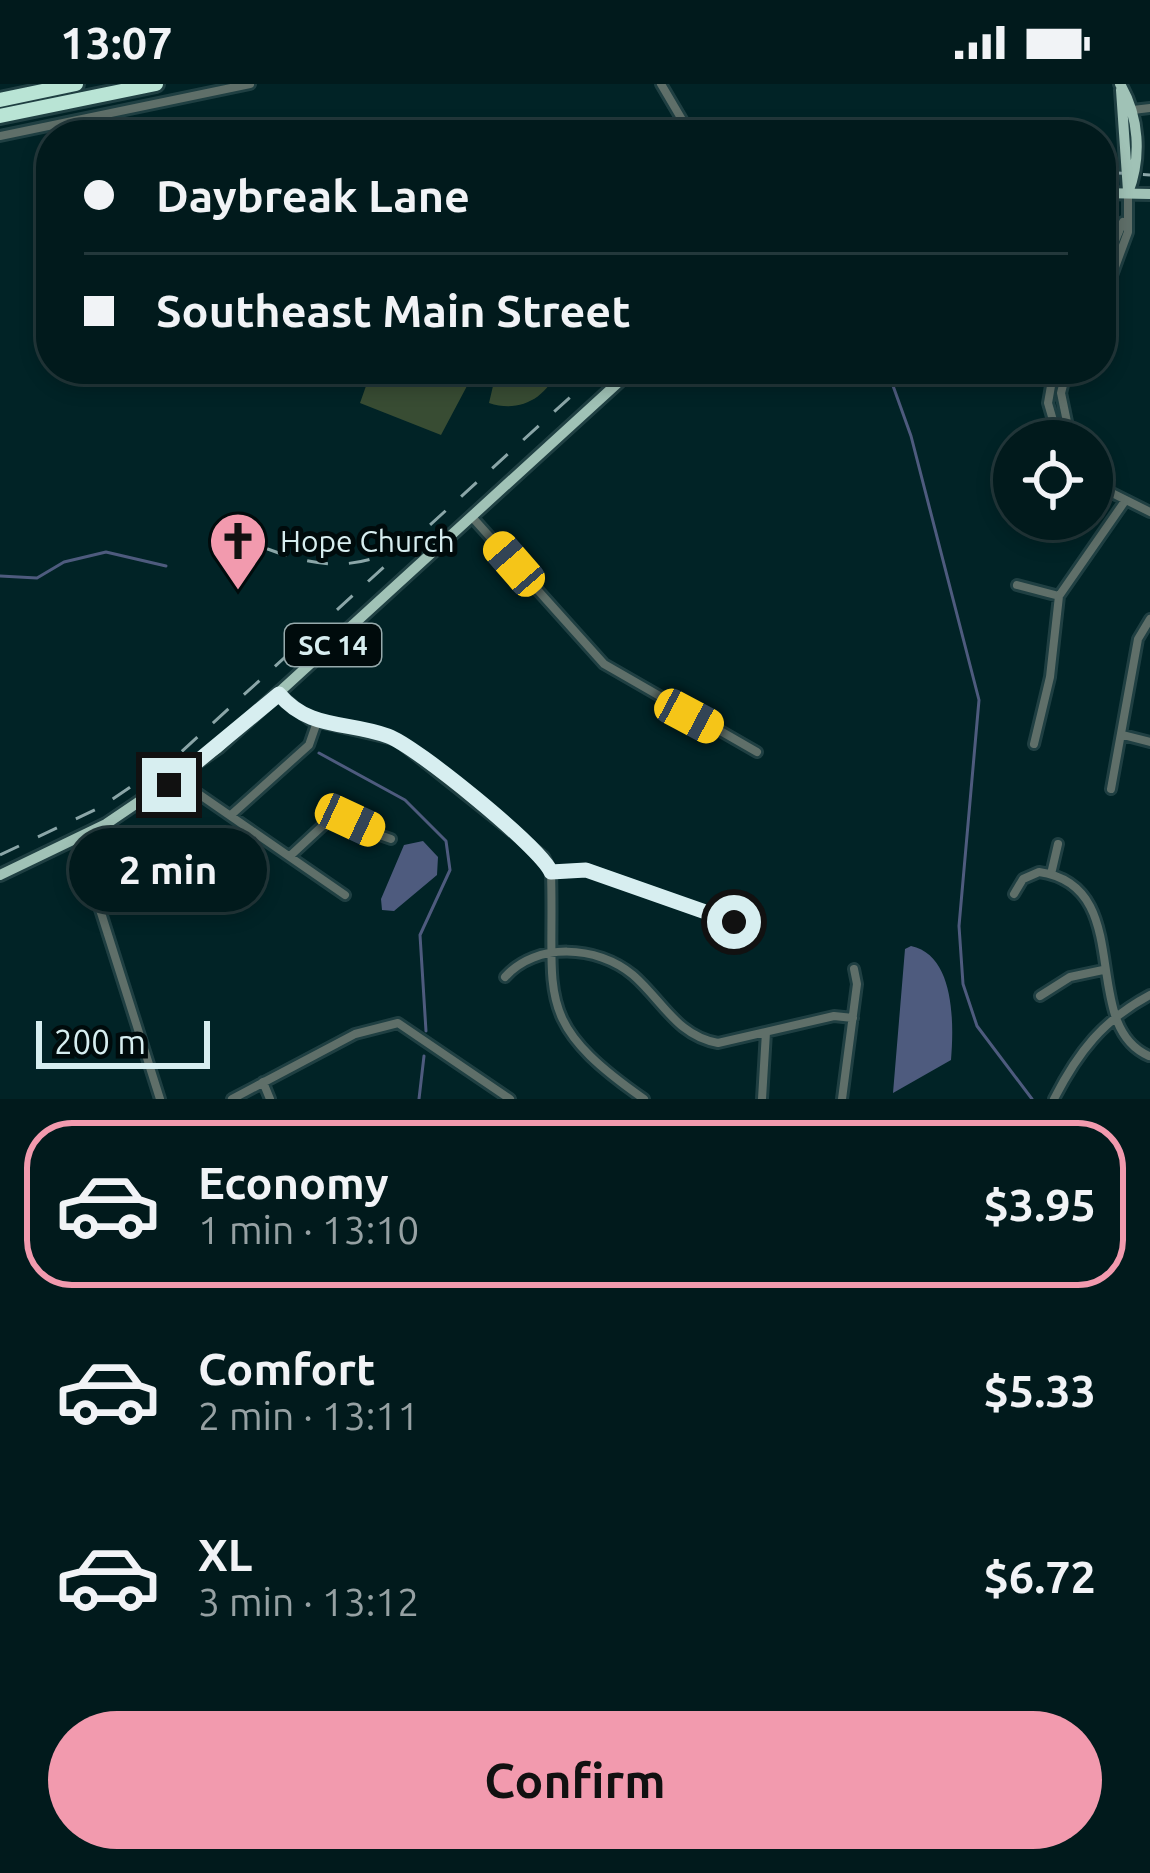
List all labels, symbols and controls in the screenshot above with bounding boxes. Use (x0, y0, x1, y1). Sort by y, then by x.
text: 13:07 (60, 17, 173, 68)
text: Daybreak Lane (156, 170, 470, 221)
text: Southeast Main Street (156, 285, 631, 336)
map controls (993, 420, 1113, 540)
button: locate (993, 420, 1113, 540)
church icon: Hope Church (207, 510, 269, 592)
place label: Hope Church (280, 524, 455, 558)
car (477, 525, 551, 603)
road number: SC 14 (285, 624, 381, 666)
car (649, 683, 729, 749)
route end (142, 758, 196, 812)
car (310, 788, 390, 852)
callout: 2 min (70, 827, 268, 911)
text: 2 min (119, 848, 217, 891)
route start (707, 895, 761, 949)
scale bar (36, 1015, 210, 1068)
text: 200 m (54, 1023, 146, 1060)
icon: car (54, 1150, 162, 1258)
text: Economy (198, 1157, 389, 1208)
text: $3.95 (983, 1179, 1096, 1230)
text: 1 min · 13:10 (198, 1208, 419, 1251)
icon: car (54, 1336, 162, 1444)
text: Comfort (198, 1343, 375, 1394)
text: $5.33 (983, 1365, 1096, 1416)
text: 2 min · 13:11 (198, 1394, 419, 1437)
icon: car (54, 1522, 162, 1630)
text: XL (198, 1529, 252, 1580)
text: $6.72 (983, 1551, 1096, 1602)
text: 3 min · 13:12 (198, 1580, 419, 1623)
button: Confirm (48, 1711, 1102, 1849)

